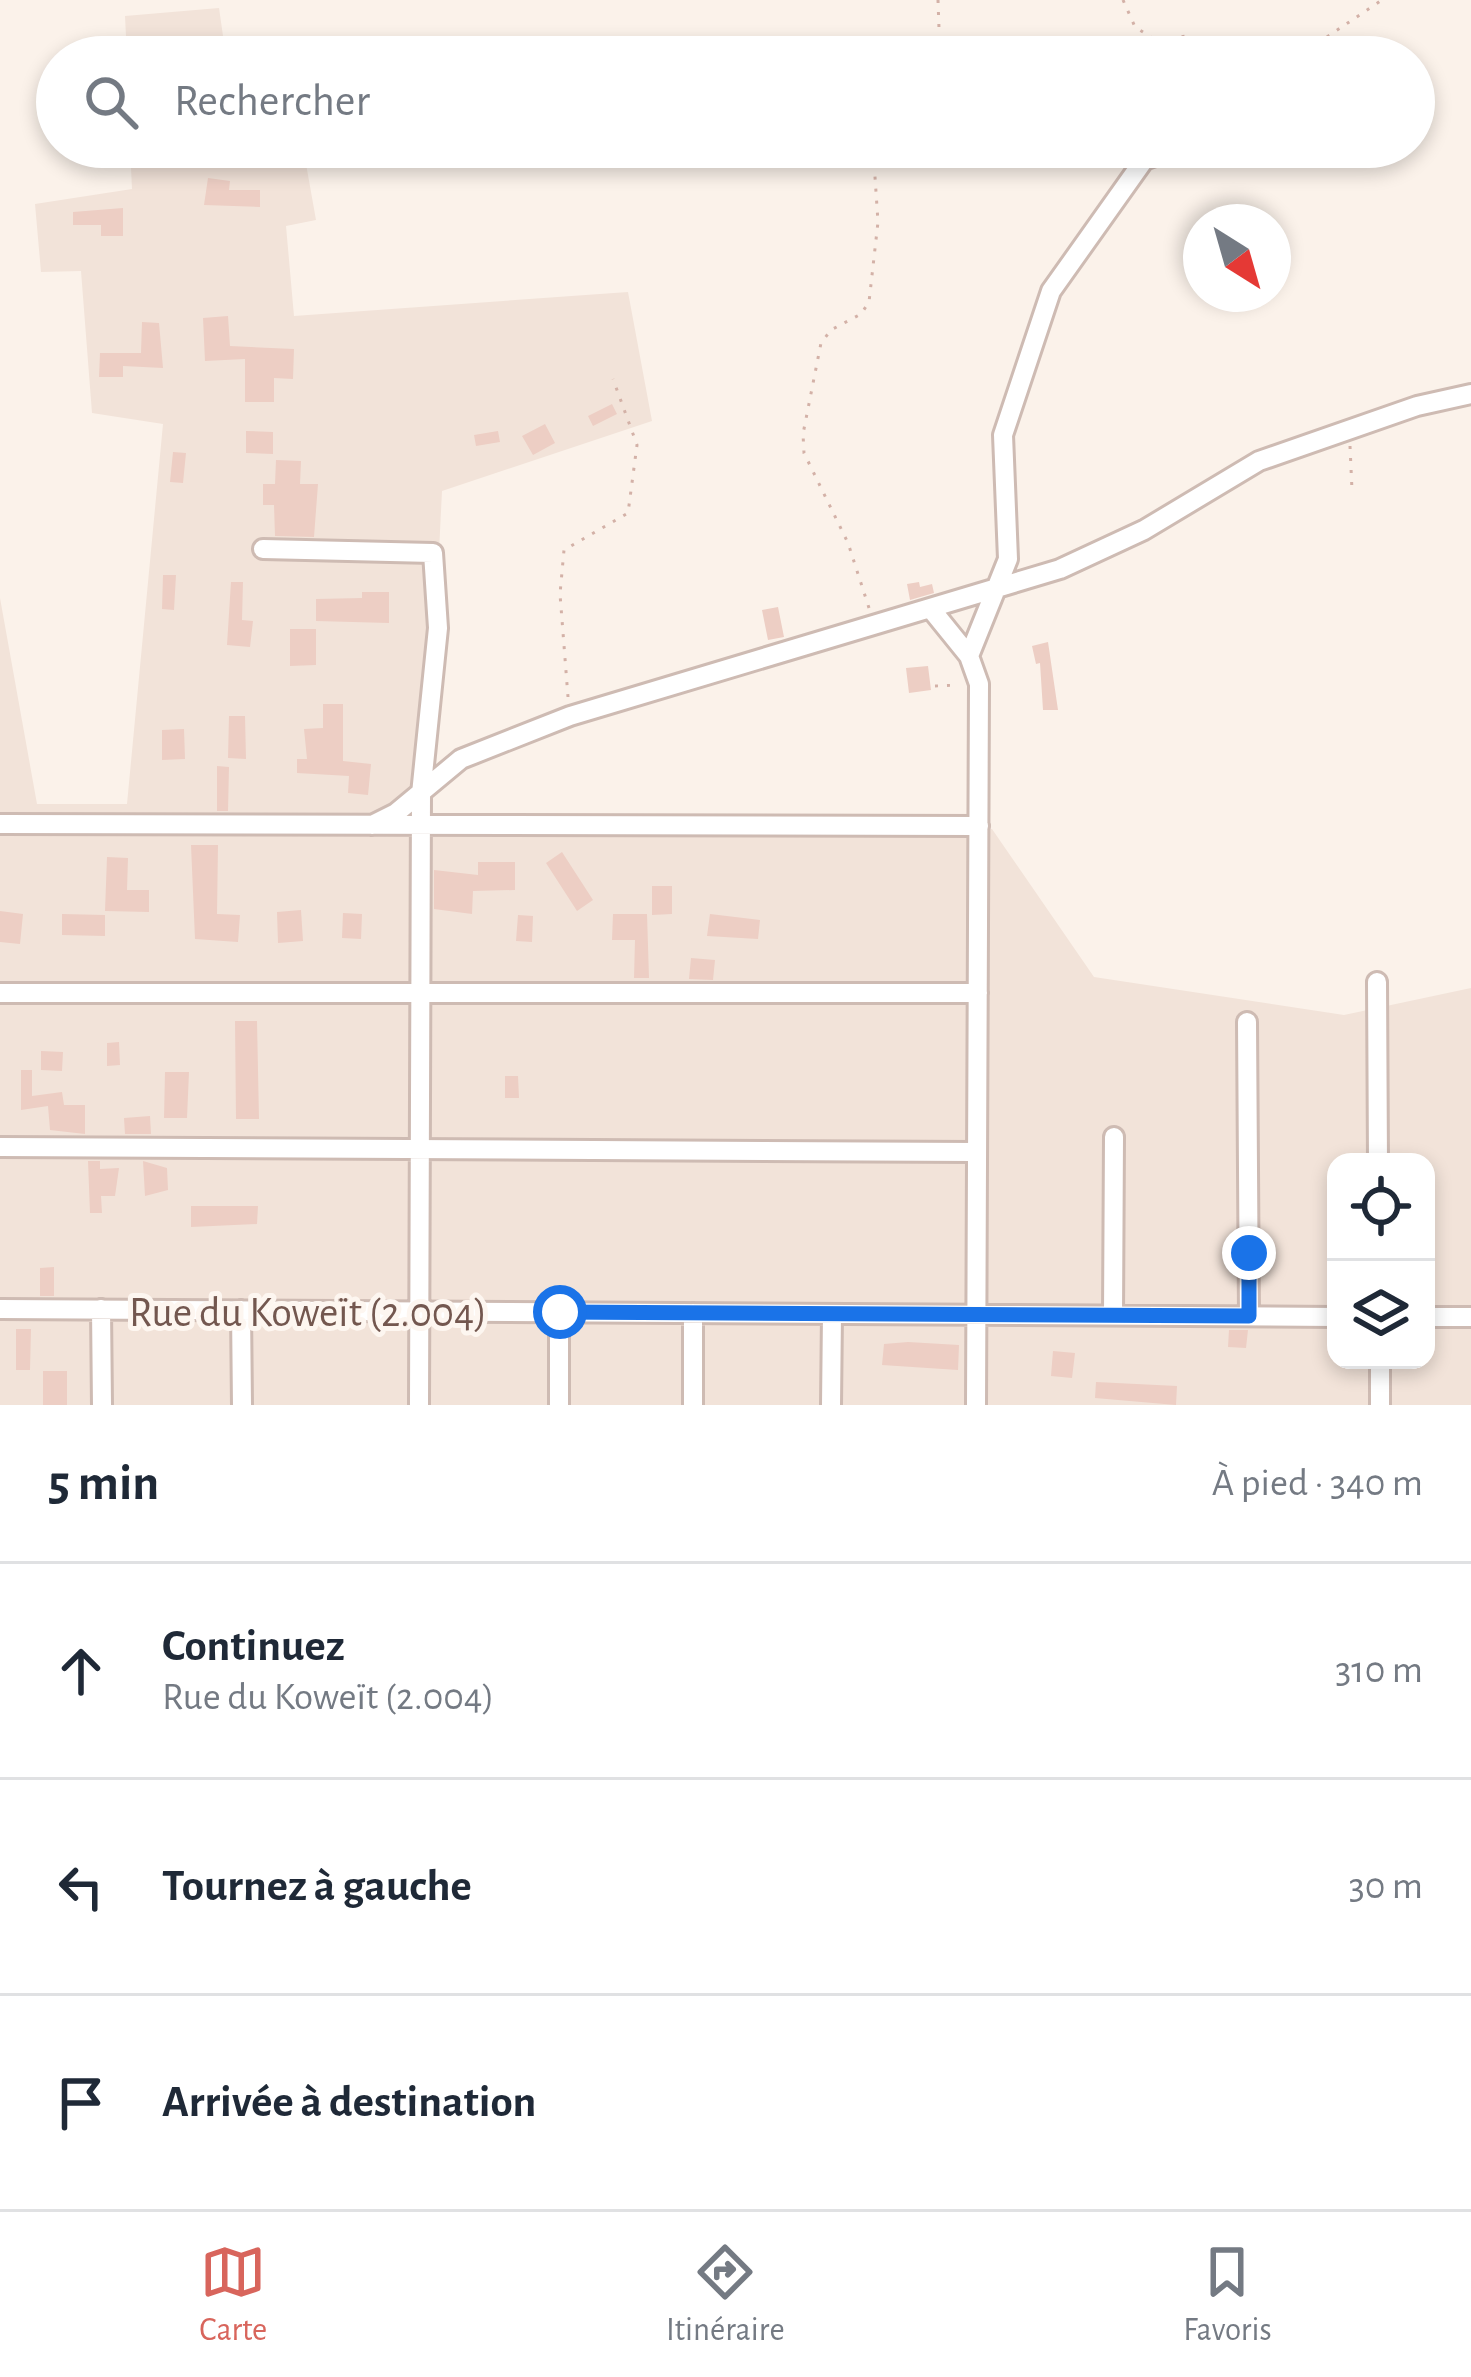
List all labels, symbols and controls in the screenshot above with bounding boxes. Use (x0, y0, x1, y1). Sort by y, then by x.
search box (36, 36, 1435, 168)
icon: search (78, 69, 144, 135)
text: Rechercher (174, 79, 370, 124)
north arrow (1183, 204, 1291, 312)
map controls (1327, 1153, 1435, 1369)
button: locate (1327, 1153, 1435, 1261)
route end (1222, 1226, 1276, 1280)
button: layers (1327, 1261, 1435, 1369)
route start (533, 1285, 587, 1339)
street label: Rue du Koweït (2.004) (129, 1292, 487, 1334)
text: 5 min (48, 1458, 159, 1509)
text: À pied · 340 m (1212, 1464, 1423, 1503)
text: Continuez (162, 1624, 345, 1669)
icon: ahead (48, 1638, 114, 1704)
text: 310 m (1335, 1651, 1423, 1690)
text: Rue du Koweït (2.004) (162, 1678, 495, 1717)
icon: left (48, 1854, 114, 1920)
text: Tournez à gauche (162, 1864, 472, 1909)
text: 30 m (1349, 1867, 1423, 1906)
icon: arrive (48, 2070, 114, 2136)
text: Arrivée à destination (162, 2080, 536, 2125)
tab: Carte (199, 2239, 267, 2351)
tab: Itinéraire (666, 2239, 785, 2351)
tab: Favoris (1183, 2239, 1272, 2351)

